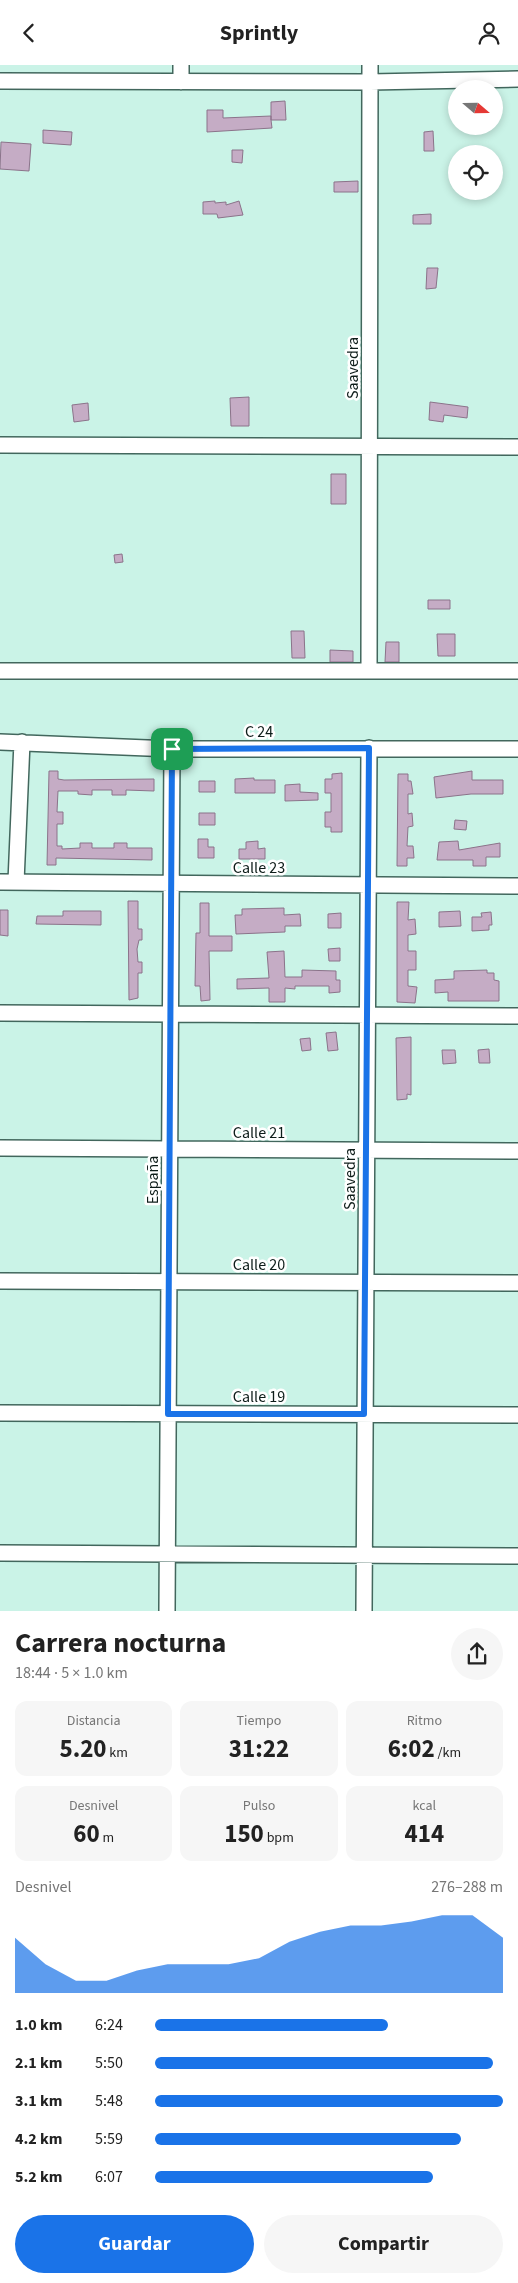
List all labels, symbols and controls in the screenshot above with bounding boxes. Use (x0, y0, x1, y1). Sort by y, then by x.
text: Sprintly (220, 17, 298, 49)
icon: back (15, 19, 43, 47)
icon: person (475, 19, 503, 47)
north arrow (448, 80, 502, 135)
map controls (448, 80, 503, 200)
button: locate (448, 145, 503, 200)
street label: Saavedra (342, 337, 364, 399)
street label: C 24 (245, 721, 273, 743)
pin (151, 728, 193, 770)
icon: arrive (158, 735, 186, 763)
street label: Calle 23 (233, 857, 285, 879)
street label: Calle 21 (233, 1122, 285, 1144)
street label: Saavedra (339, 1148, 361, 1210)
street label: España (142, 1156, 164, 1204)
street label: Calle 20 (233, 1254, 285, 1276)
street label: Calle 19 (233, 1386, 285, 1408)
text: Carrera nocturna (15, 1623, 226, 1663)
button: share (451, 1628, 503, 1680)
text: 18:44 · 5 × 1.0 km (15, 1662, 128, 1684)
text: Distancia (67, 1711, 121, 1731)
text: Tiempo (237, 1711, 281, 1731)
text: Ritmo (407, 1711, 442, 1731)
text: 5.20 (59, 1731, 107, 1767)
text: 31:22 (229, 1731, 289, 1767)
text: 6:02 (388, 1731, 435, 1767)
text: km (107, 1743, 128, 1763)
text: /km (435, 1743, 461, 1763)
text: Desnivel (69, 1796, 118, 1816)
text: Pulso (243, 1796, 275, 1816)
text: kcal (413, 1796, 436, 1816)
text: 60 (73, 1816, 100, 1852)
text: 150 (224, 1816, 264, 1852)
text: 414 (405, 1816, 444, 1852)
text: m (100, 1828, 114, 1848)
text: bpm (264, 1828, 294, 1848)
text: Desnivel (15, 1876, 72, 1898)
text: 276–288 m (431, 1876, 503, 1898)
text: 1.0 km (15, 2014, 62, 2036)
text: 6:24 (95, 2014, 123, 2036)
text: 2.1 km (15, 2052, 62, 2074)
text: 5:50 (95, 2052, 123, 2074)
text: 3.1 km (15, 2090, 62, 2112)
text: 5:48 (95, 2090, 123, 2112)
text: 4.2 km (15, 2128, 62, 2150)
text: 5:59 (95, 2128, 123, 2150)
text: 5.2 km (15, 2166, 62, 2188)
text: 6:07 (95, 2166, 123, 2188)
button: Guardar (15, 2215, 254, 2273)
button: Compartir (264, 2215, 503, 2273)

